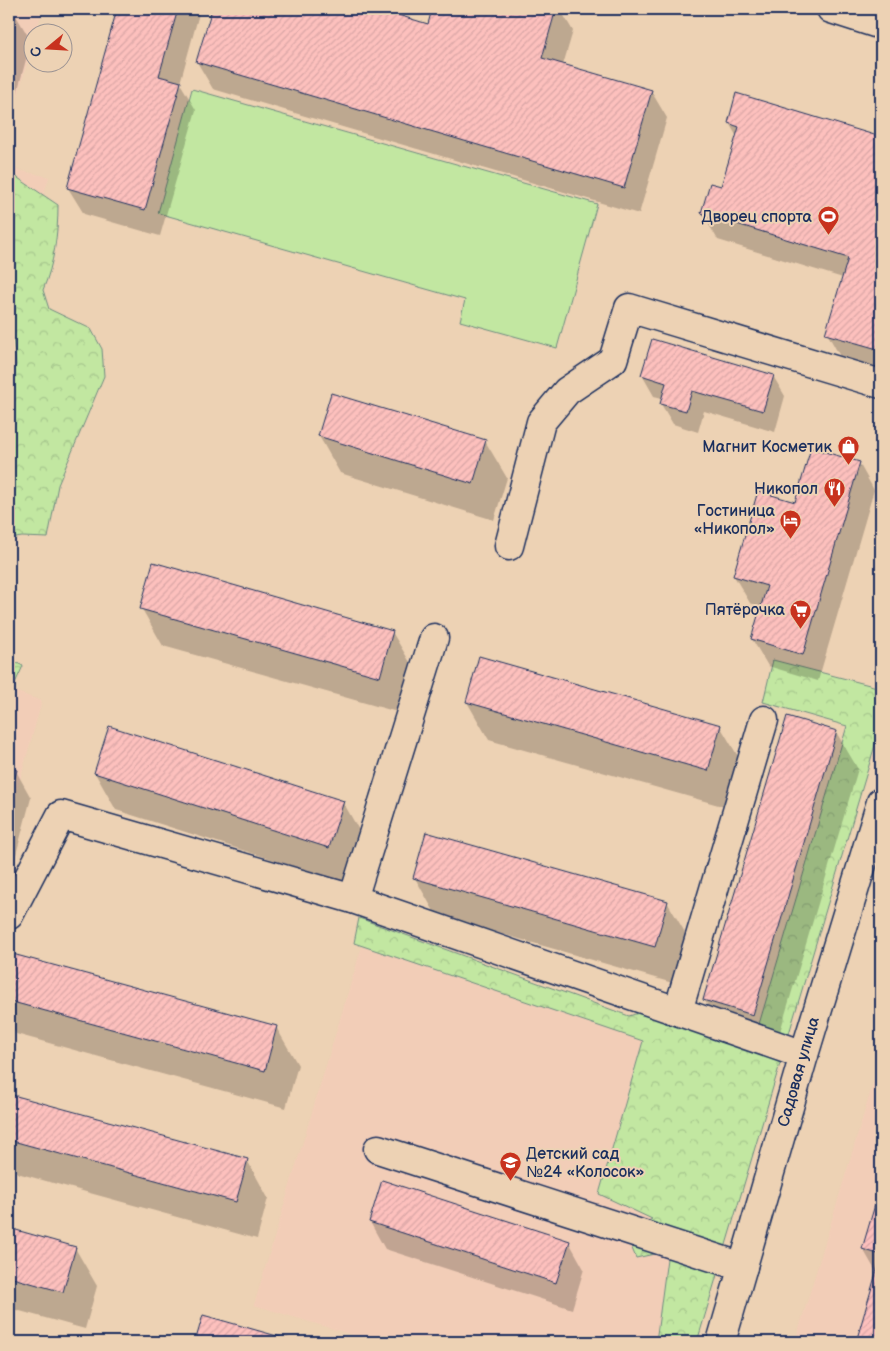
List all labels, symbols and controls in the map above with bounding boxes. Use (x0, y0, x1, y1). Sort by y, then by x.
north arrow (22, 22, 72, 72)
text: С (26, 44, 46, 59)
sports icon: Дворец спорта (816, 205, 840, 236)
place label: Дворец спорта (702, 208, 813, 227)
shop icon: Магнит Косметик (836, 435, 860, 466)
place label: Магнит Косметик (702, 438, 832, 457)
restaurant icon: Никопол (822, 477, 846, 508)
place label: Никопол (754, 480, 818, 499)
place label: Гостиница «Никопол» (694, 502, 776, 539)
hotel icon: Гостиница «Никопол» (779, 508, 803, 539)
supermarket icon: Пятёрочка (789, 598, 813, 629)
place label: Пятёрочка (705, 601, 786, 620)
street label: Садовая улица (774, 1014, 824, 1129)
place label: Детский сад №24 «Колосок» (526, 1145, 645, 1182)
school or university icon: Детский сад №24 «Колосок» (498, 1151, 522, 1182)

